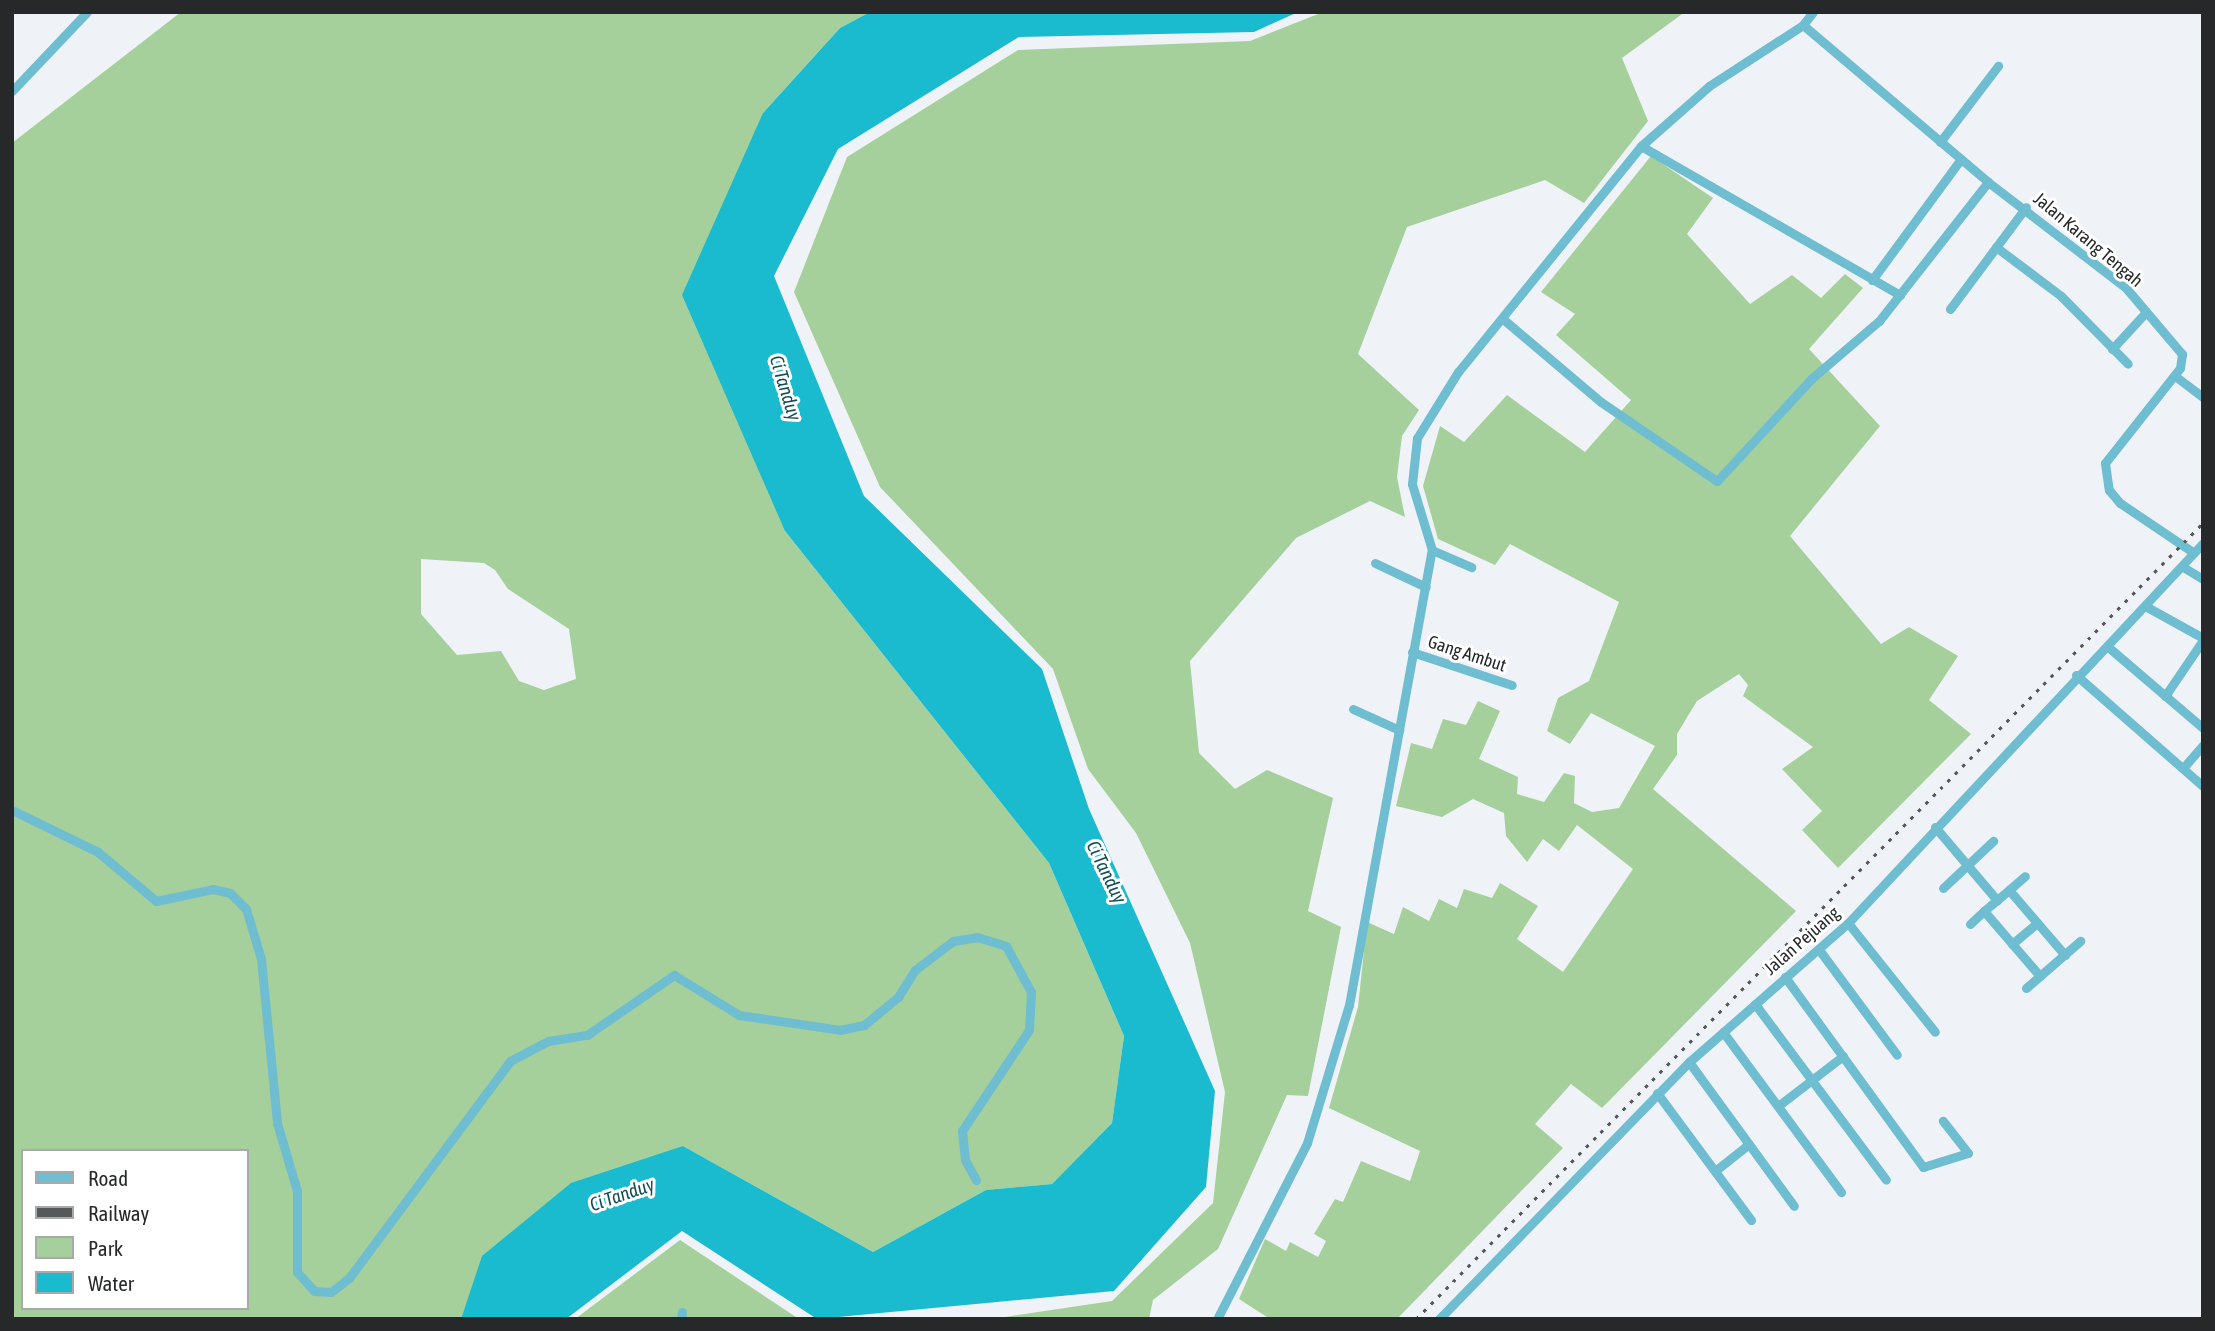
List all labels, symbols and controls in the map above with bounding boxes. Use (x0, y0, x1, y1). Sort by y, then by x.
street label: Jalan Karang Tengah (2029, 188, 2147, 292)
water label: Ci Tanduy (764, 353, 806, 423)
street label: Gang Ambut (1425, 631, 1509, 677)
water label: Ci Tanduy (1081, 837, 1131, 907)
street label: Jalan Pejuang (1760, 902, 1844, 980)
legend (21, 1149, 248, 1310)
text: Road (88, 1166, 128, 1190)
water label: Ci Tanduy (587, 1173, 657, 1217)
text: Railway (88, 1201, 149, 1225)
text: Park (88, 1236, 123, 1260)
text: Water (88, 1271, 134, 1295)

